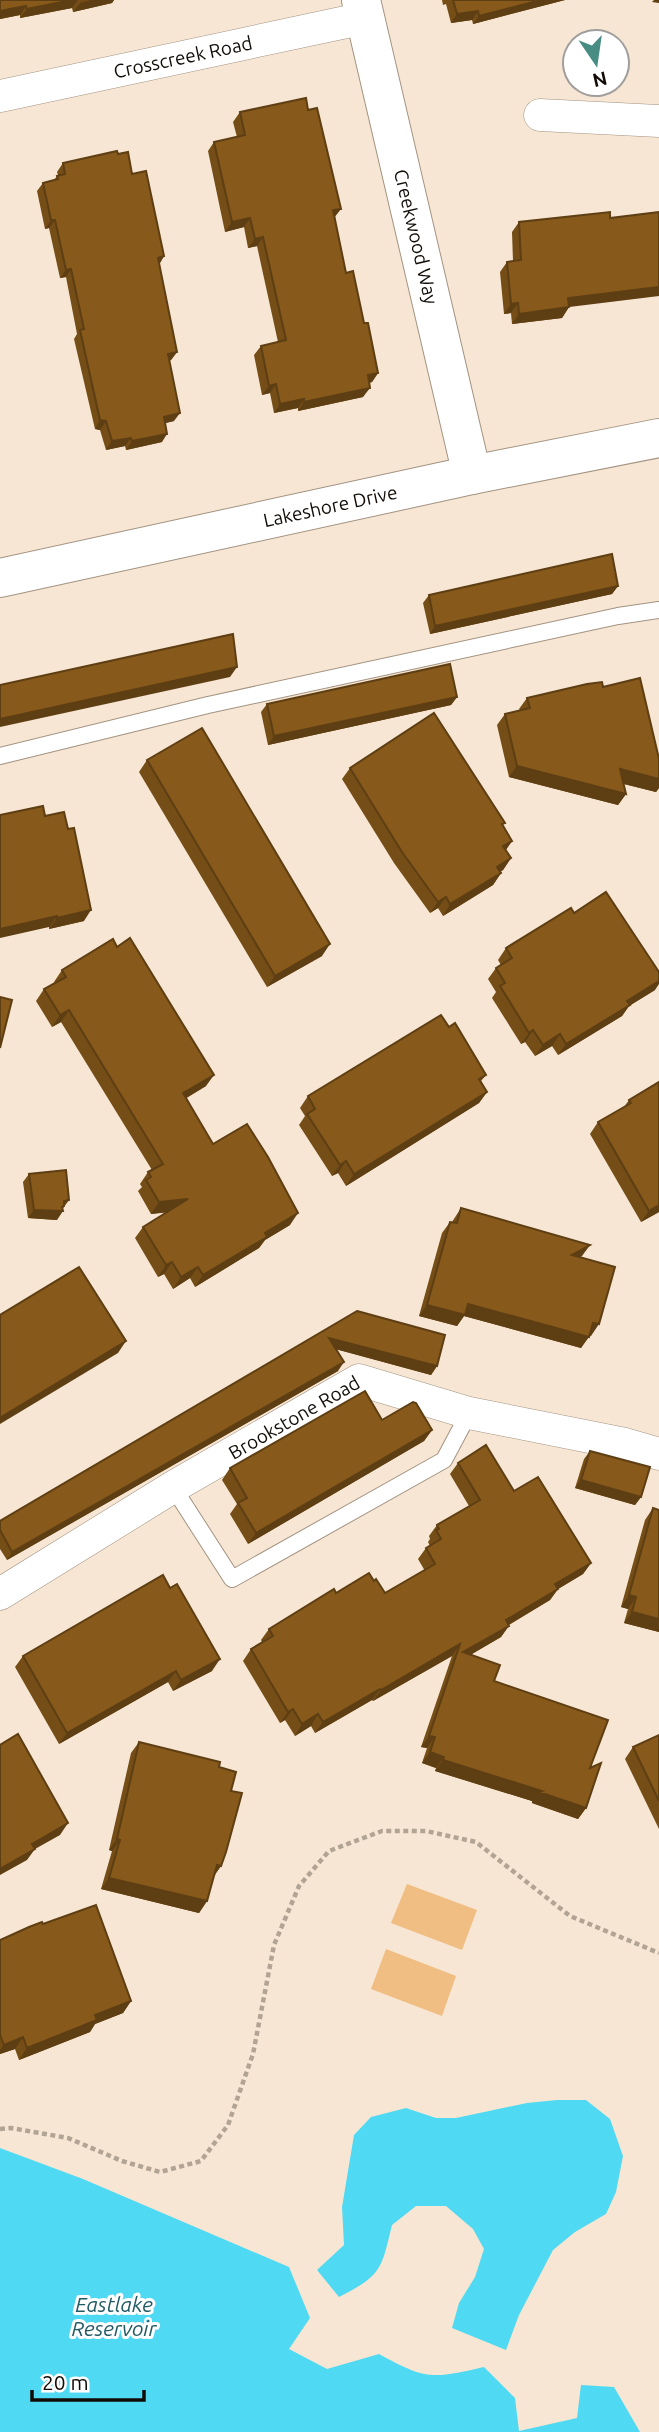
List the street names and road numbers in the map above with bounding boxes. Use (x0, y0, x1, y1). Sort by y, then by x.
street label: Crosscreek Road (111, 31, 254, 82)
street label: Creekwood Way (390, 167, 443, 306)
street label: Lakeshore Drive (261, 481, 399, 531)
street label: Brookstone Road (225, 1371, 363, 1464)

